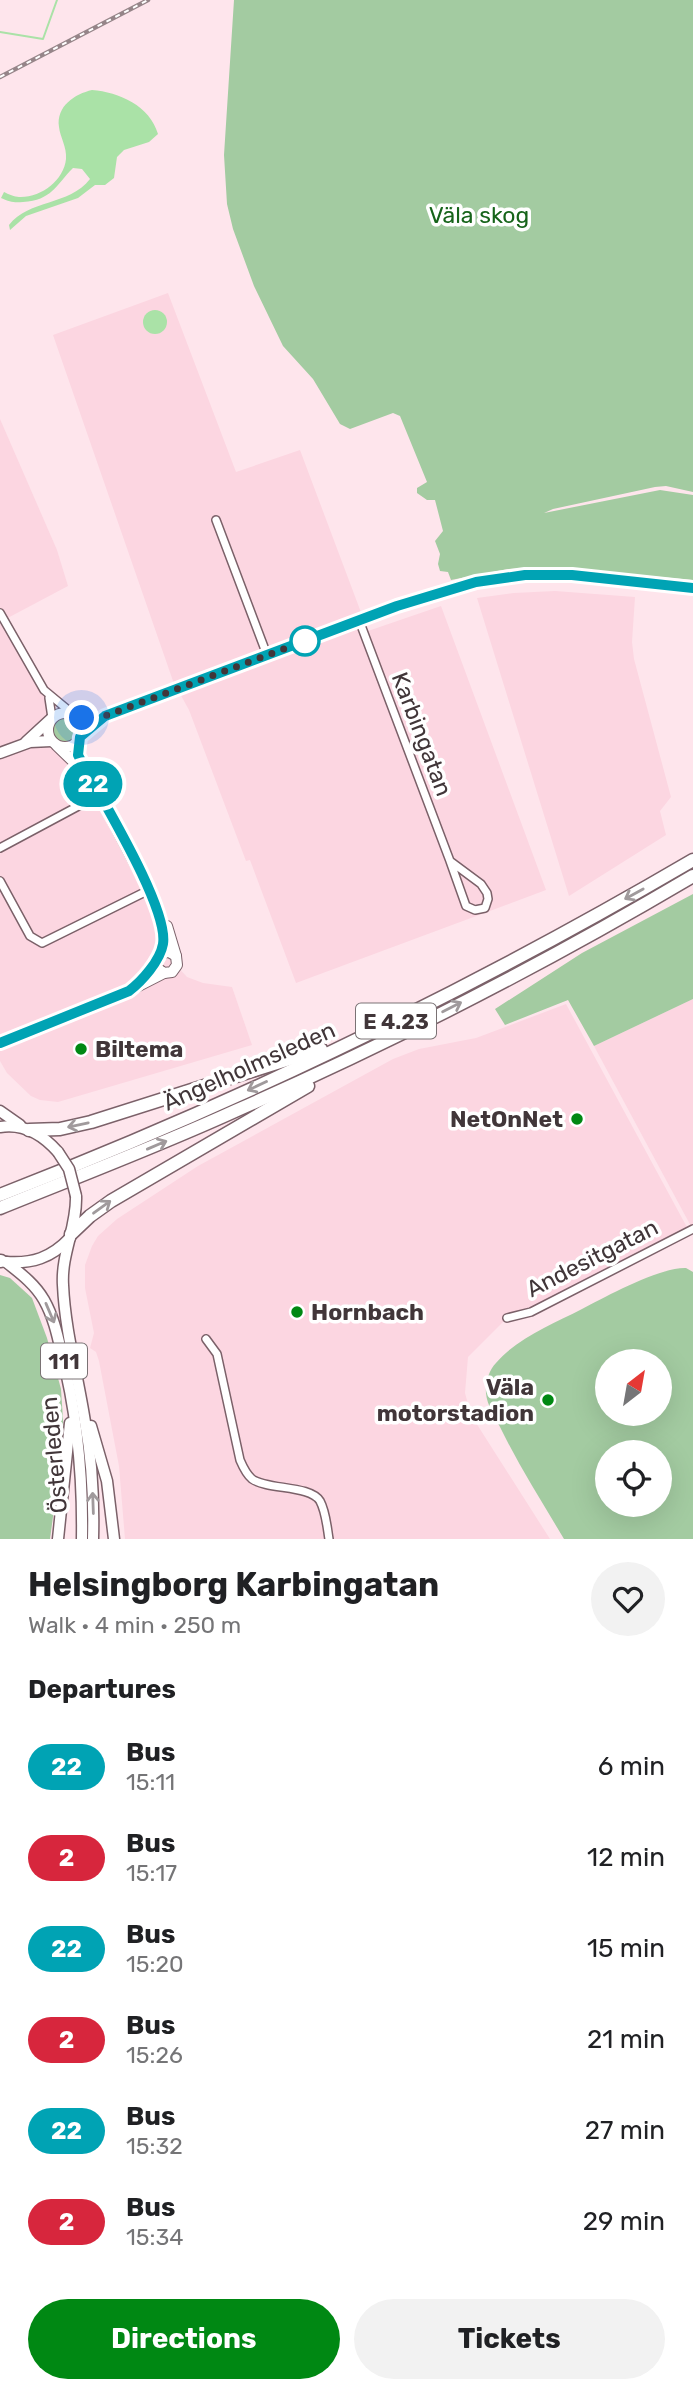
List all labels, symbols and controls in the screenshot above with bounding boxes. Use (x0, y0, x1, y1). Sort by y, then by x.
park label: Väla skog (429, 201, 529, 229)
unlabelled marker (290, 626, 320, 656)
street label: Karbingatan (386, 668, 458, 800)
your location (64, 700, 99, 735)
line badge: 22 (62, 761, 124, 807)
text: 22 (77, 770, 109, 798)
one-way arrow (624, 888, 645, 901)
one-way arrow (441, 1000, 462, 1014)
road number: E 4.23 (356, 1004, 436, 1038)
street label: Ängelholmsleden (159, 1015, 339, 1117)
place label: Biltema (95, 1035, 183, 1063)
marker: Biltema (73, 1041, 89, 1057)
one-way arrow (246, 1080, 268, 1093)
place label: NetOnNet (450, 1105, 563, 1133)
marker: NetOnNet (569, 1111, 585, 1127)
one-way arrow (67, 1118, 90, 1132)
one-way arrow (146, 1137, 167, 1150)
one-way arrow (92, 1200, 111, 1215)
street label: Andesitgatan (521, 1213, 663, 1303)
place label: Hornbach (311, 1298, 424, 1326)
one-way arrow (44, 1302, 57, 1323)
marker: Hornbach (289, 1304, 305, 1320)
road number: 111 (41, 1344, 87, 1378)
north arrow (595, 1349, 672, 1426)
map controls (595, 1349, 672, 1517)
place label: Väla motorstadion (377, 1373, 534, 1427)
marker: Väla motorstadion (540, 1392, 556, 1408)
street label: Österleden (35, 1396, 73, 1514)
button: locate (595, 1440, 672, 1517)
one-way arrow (86, 1492, 99, 1515)
button: heart (591, 1562, 665, 1636)
text: Helsingborg Karbingatan (28, 1565, 439, 1604)
text: Walk · 4 min · 250 m (28, 1611, 241, 1639)
text: Departures (28, 1674, 176, 1705)
text: Bus (126, 1737, 175, 1768)
text: 6 min (598, 1751, 665, 1782)
text: 22 (51, 1753, 82, 1781)
text: 15:11 (126, 1768, 175, 1796)
text: Bus (126, 1828, 175, 1859)
text: 12 min (587, 1842, 665, 1873)
text: 2 (59, 1844, 74, 1872)
text: 15:17 (126, 1859, 177, 1887)
text: Bus (126, 1919, 175, 1950)
text: 15 min (587, 1933, 665, 1964)
text: 22 (51, 1935, 82, 1963)
text: 15:20 (126, 1950, 184, 1978)
text: Bus (126, 2010, 175, 2041)
text: 21 min (587, 2024, 665, 2055)
text: 2 (59, 2026, 74, 2054)
text: 15:26 (126, 2041, 183, 2069)
text: Bus (126, 2101, 175, 2132)
text: 27 min (585, 2115, 665, 2146)
text: 22 (51, 2117, 82, 2145)
text: 15:32 (126, 2132, 183, 2160)
text: Bus (126, 2192, 175, 2223)
text: 29 min (583, 2206, 665, 2237)
text: 2 (59, 2208, 74, 2236)
text: 15:34 (126, 2223, 184, 2251)
button: Directions (28, 2299, 340, 2379)
button: Tickets (354, 2299, 665, 2379)

